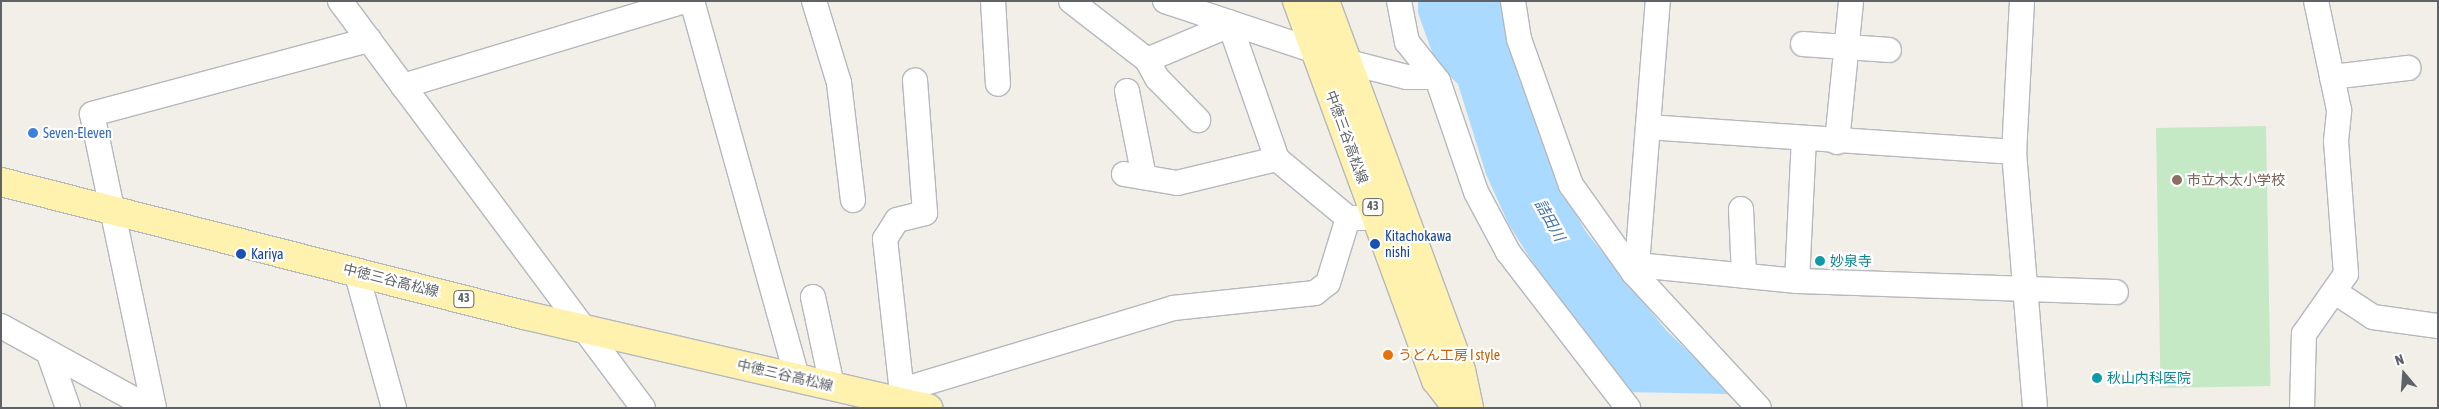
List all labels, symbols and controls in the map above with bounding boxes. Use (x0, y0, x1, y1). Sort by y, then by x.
street label: 中徳三谷高松線 (1322, 88, 1372, 186)
place label: Seven-Eleven (43, 125, 112, 141)
marker: Seven-Eleven (27, 127, 39, 139)
place label: 市立木太小学校 (2187, 172, 2285, 188)
marker: 市立木太小学校 (2171, 174, 2183, 186)
water label: 詰田川 (1531, 196, 1569, 244)
road number: 43 (1362, 198, 1384, 216)
place label: Kitachokawa nishi (1385, 228, 1452, 260)
marker: Kitachokawa nishi (1369, 238, 1381, 250)
place label: Kariya (251, 246, 284, 262)
marker: Kariya (235, 248, 247, 260)
place label: 妙泉寺 (1830, 253, 1872, 269)
marker: 妙泉寺 (1814, 255, 1826, 267)
street label: 中徳三谷高松線 (341, 260, 441, 300)
road number: 43 (453, 290, 475, 308)
place label: うどん工房 I style (1398, 347, 1500, 363)
marker: うどん工房 I style (1382, 349, 1394, 361)
north arrow (2379, 349, 2429, 399)
text: N (2393, 351, 2406, 369)
street label: 中徳三谷高松線 (735, 356, 835, 394)
place label: 秋山内科医院 (2107, 370, 2191, 386)
marker: 秋山内科医院 (2091, 372, 2103, 384)

